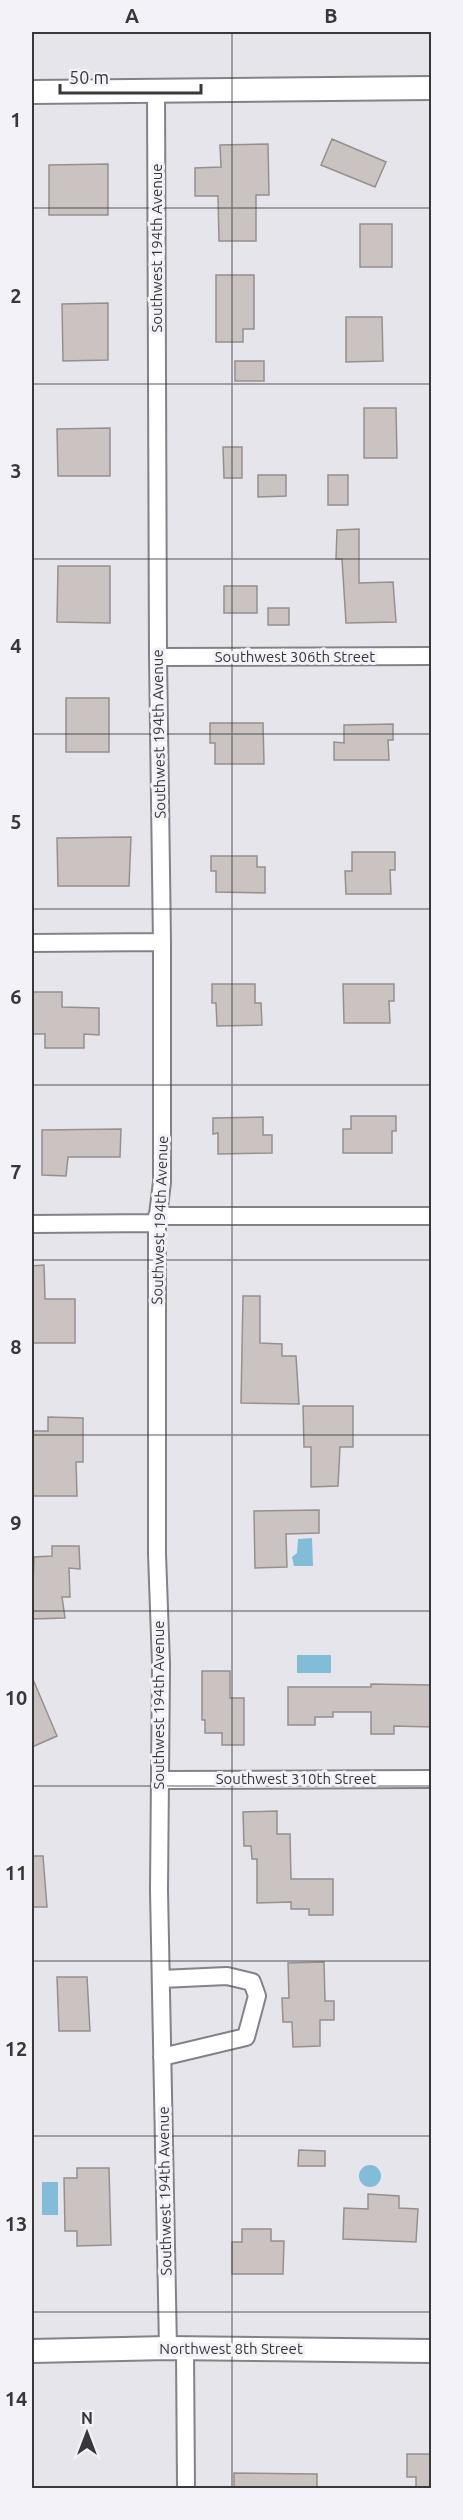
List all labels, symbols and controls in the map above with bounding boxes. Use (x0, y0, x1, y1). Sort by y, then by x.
text: A (125, 4, 139, 27)
text: B (324, 4, 338, 27)
scale bar (60, 57, 201, 95)
text: 50 m (69, 67, 109, 87)
text: 1 (10, 108, 22, 131)
street label: Southwest 194th Avenue (148, 163, 165, 333)
text: 2 (10, 284, 22, 307)
text: 3 (10, 459, 22, 482)
text: 4 (10, 634, 22, 657)
street label: Southwest 306th Street (215, 648, 375, 665)
street label: Southwest 194th Avenue (149, 649, 168, 819)
text: 5 (10, 810, 22, 833)
text: 6 (10, 985, 22, 1008)
street label: Southwest 194th Avenue (148, 1135, 171, 1305)
text: 7 (10, 1160, 22, 1183)
text: 8 (10, 1335, 22, 1358)
text: 9 (10, 1511, 22, 1534)
street label: Southwest 194th Avenue (150, 1620, 167, 1790)
text: 10 (5, 1686, 27, 1709)
street label: Southwest 310th Street (216, 1770, 376, 1787)
text: 11 (5, 1861, 27, 1884)
text: 12 (5, 2037, 27, 2060)
street label: Southwest 194th Avenue (155, 2106, 174, 2276)
text: 13 (5, 2212, 27, 2235)
street label: Northwest 8th Street (159, 2340, 303, 2357)
text: 14 (5, 2387, 27, 2410)
north arrow (57, 2403, 117, 2463)
text: N (81, 2409, 93, 2427)

